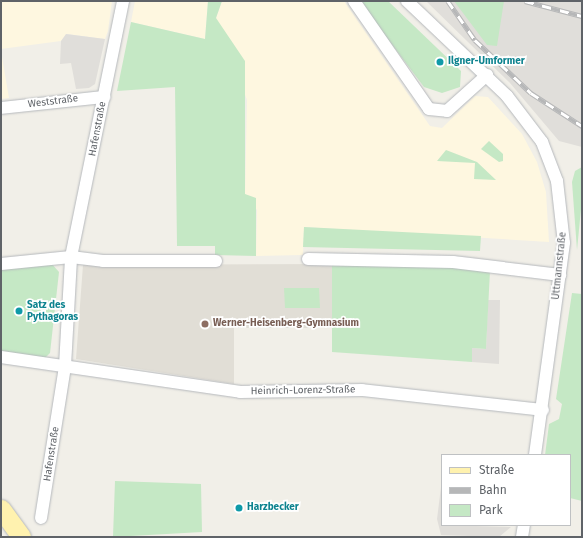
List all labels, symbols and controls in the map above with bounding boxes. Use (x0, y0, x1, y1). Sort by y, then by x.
place label: Ilgner-Umformer (448, 56, 525, 68)
marker: Ilgner-Umformer (435, 57, 445, 67)
street label: Weststraße (27, 93, 79, 111)
street label: Hafenstraße (87, 101, 109, 157)
street label: Uttmannstraße (550, 231, 570, 301)
place label: Satz des Pythagoras (27, 299, 78, 322)
marker: Satz des Pythagoras (14, 306, 24, 316)
place label: Werner-Heisenberg-Gymnasium (213, 318, 359, 330)
marker: Werner-Heisenberg-Gymnasium (200, 319, 210, 329)
street label: Heinrich-Lorenz-Straße (251, 384, 355, 398)
street label: Hafenstraße (42, 426, 62, 482)
legend (441, 454, 571, 526)
text: Straße (479, 463, 514, 477)
text: Bahn (479, 483, 507, 497)
place label: Harzbecker (247, 502, 299, 514)
marker: Harzbecker (234, 503, 244, 513)
text: Park (479, 503, 503, 517)

